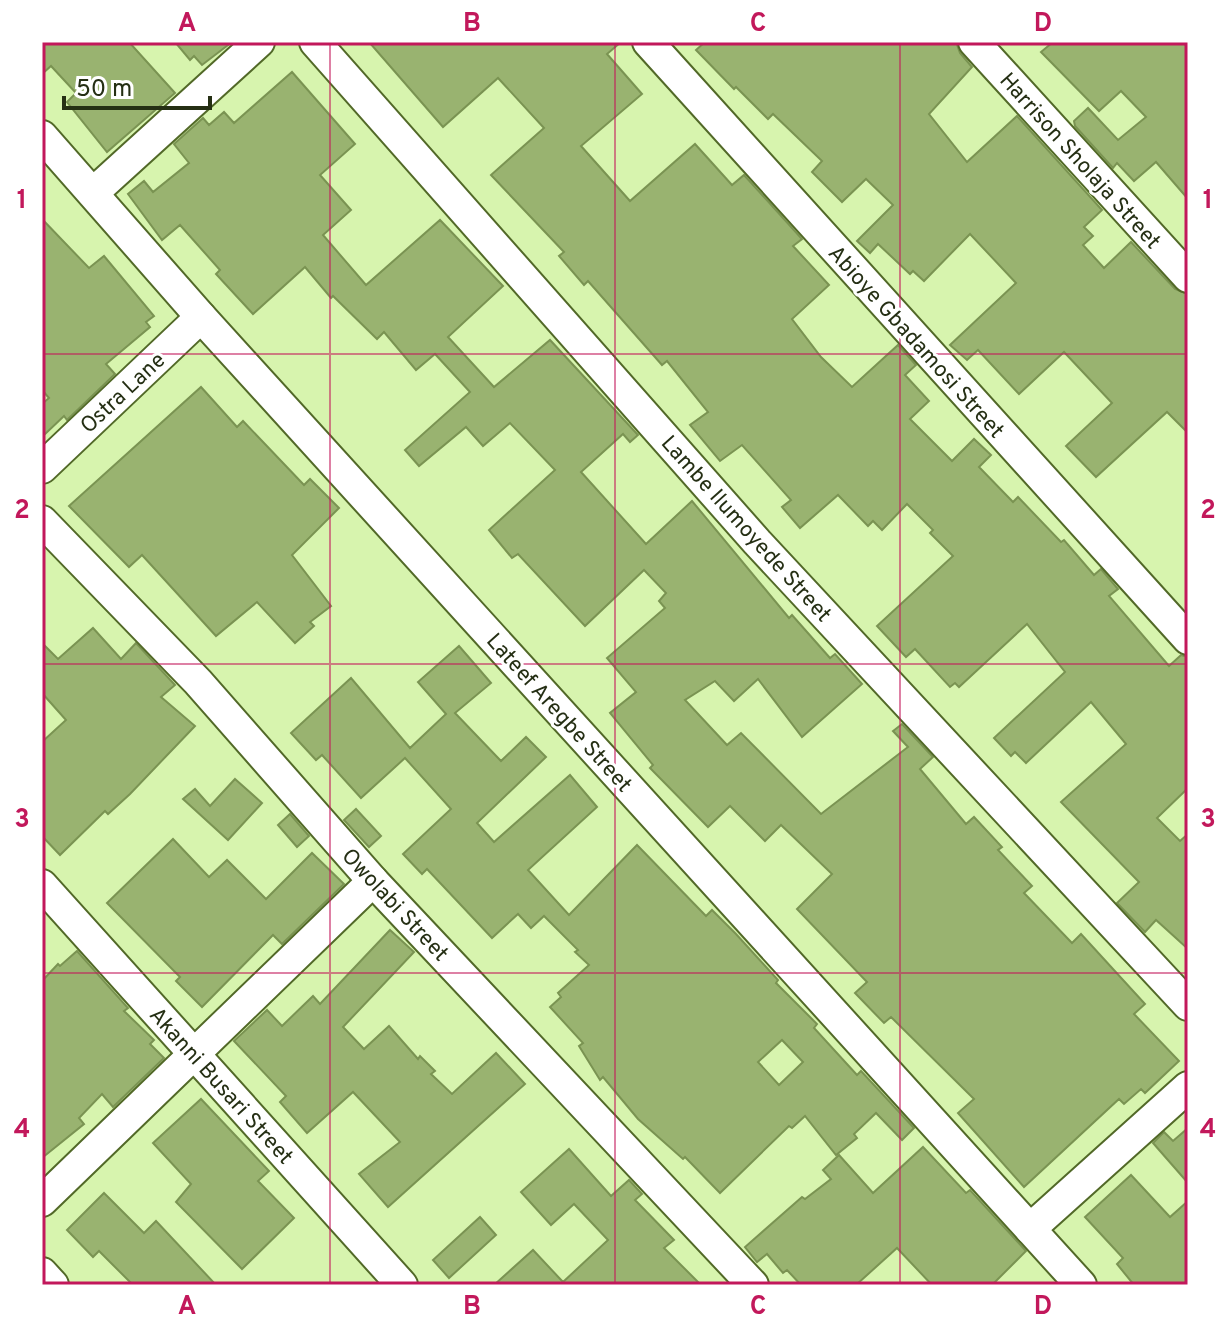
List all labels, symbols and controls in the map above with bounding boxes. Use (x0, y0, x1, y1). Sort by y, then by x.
text: A (178, 8, 196, 41)
text: B (463, 8, 481, 41)
text: C (750, 8, 766, 41)
text: D (1034, 8, 1052, 41)
scale bar (64, 60, 210, 110)
street label: Harrison Sholaja Street (993, 68, 1165, 255)
text: 50 m (76, 75, 132, 105)
text: 1 (17, 185, 27, 218)
text: 1 (1203, 185, 1213, 218)
street label: Abioye Gbadamosi Street (821, 241, 1009, 445)
street label: Ostra Lane (76, 348, 172, 440)
street label: Lambe Ilumoyede Street (654, 431, 836, 629)
text: 2 (14, 495, 30, 528)
text: 2 (1200, 495, 1216, 528)
street label: Lateef Aregbe Street (480, 629, 637, 799)
text: 3 (14, 804, 30, 837)
text: 3 (1200, 804, 1216, 837)
street label: Owolabi Street (335, 844, 453, 968)
street label: Akanni Busari Street (142, 1002, 298, 1171)
text: 4 (14, 1114, 30, 1147)
text: 4 (1200, 1114, 1216, 1147)
text: A (178, 1291, 196, 1324)
text: B (463, 1291, 481, 1324)
text: C (750, 1291, 766, 1324)
text: D (1034, 1291, 1052, 1324)

